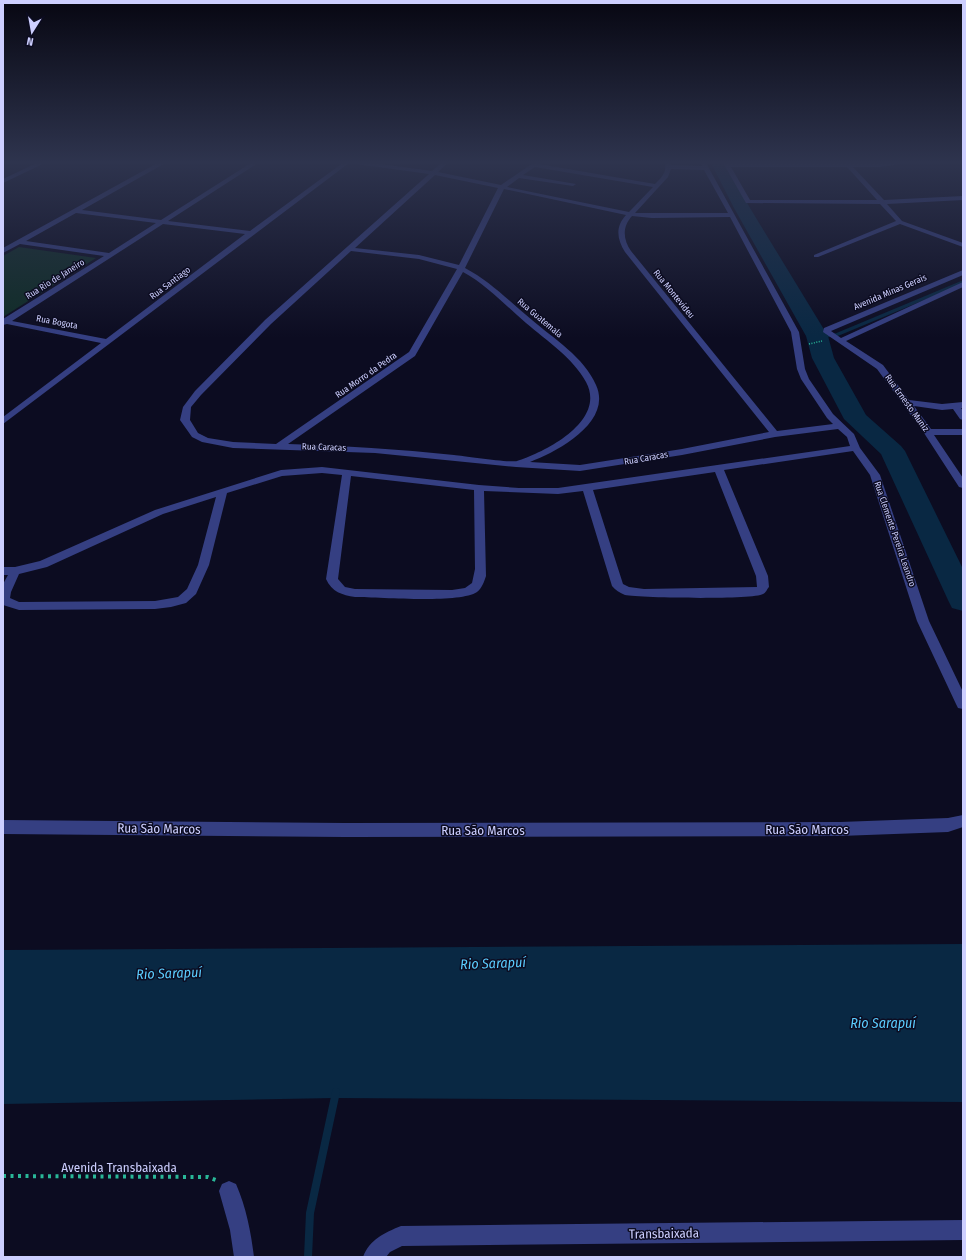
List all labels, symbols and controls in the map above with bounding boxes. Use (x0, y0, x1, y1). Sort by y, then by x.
north arrow (12, 12, 52, 52)
text: N (26, 34, 35, 48)
street label: Rua Rio de Janeiro (24, 257, 86, 301)
street label: Rua Santiago (148, 264, 192, 301)
street label: Rua Montevideu (651, 268, 697, 320)
street label: Avenida Minas Gerais (852, 272, 928, 312)
street label: Rua Guatemala (515, 296, 565, 340)
street label: Rua Bogota (35, 313, 79, 331)
street label: Rua Morro da Pedra (333, 350, 399, 400)
street label: Rua Ernesto Muniz (883, 373, 931, 434)
street label: Rua Caracas (302, 441, 346, 453)
street label: Rua Caracas (623, 449, 669, 467)
street label: Rua Clemente Pereira Leandro (872, 480, 918, 588)
street label: Rua Sāo Marcos (117, 820, 201, 837)
street label: Rua Sāo Marcos (765, 822, 849, 837)
street label: Rua Sāo Marcos (441, 823, 525, 838)
water label: Rio Sarapuí (460, 954, 528, 973)
water label: Rio Sarapuí (136, 964, 204, 983)
water label: Rio Sarapuí (850, 1015, 917, 1032)
street label: Avenida Transbaixada (61, 1160, 177, 1175)
street label: Transbaixada (629, 1225, 699, 1242)

